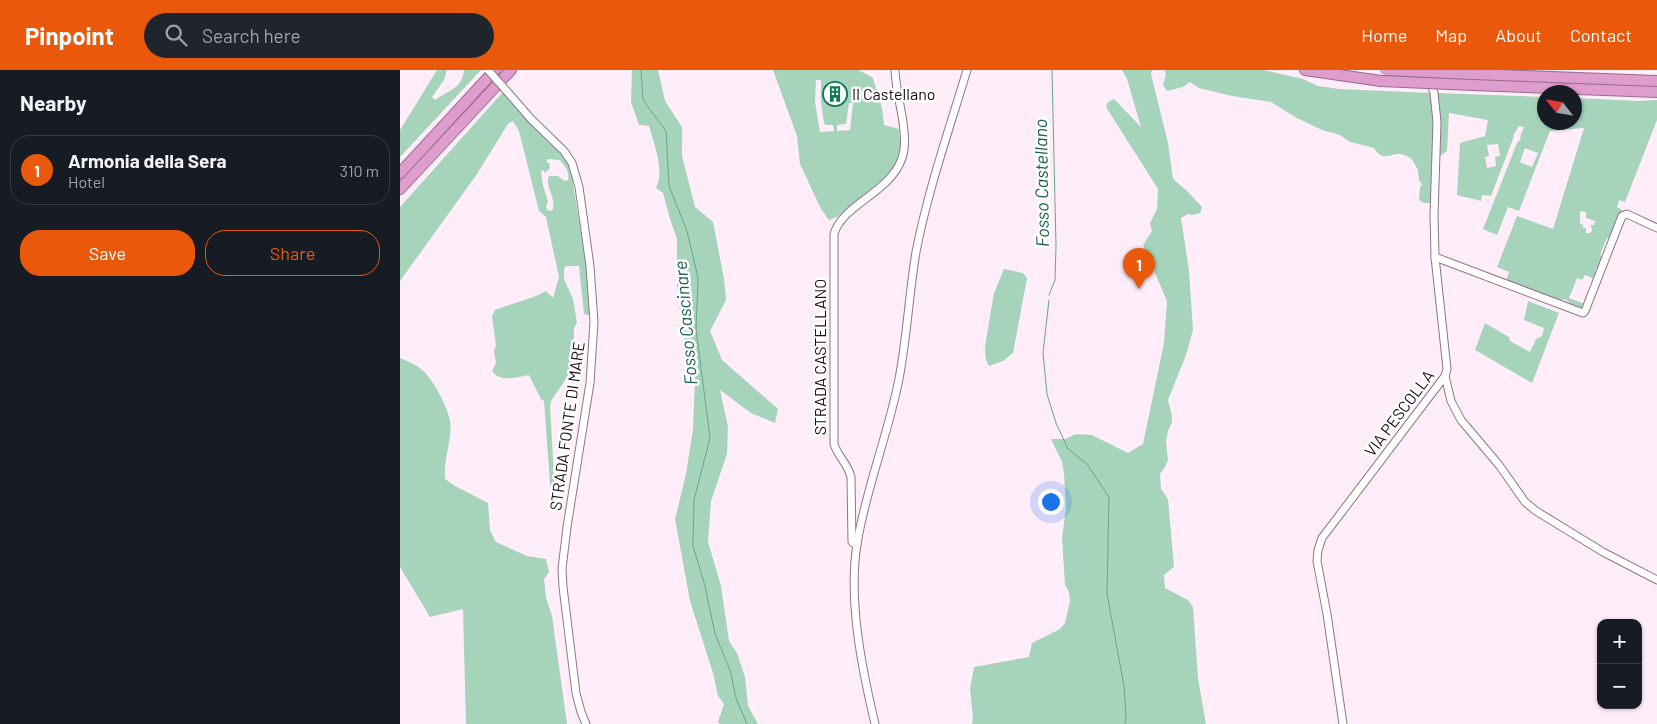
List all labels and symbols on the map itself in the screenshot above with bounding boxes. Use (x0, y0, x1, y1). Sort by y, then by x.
building icon: Il Castellano (822, 81, 848, 107)
place label: Il Castellano (852, 84, 935, 103)
north arrow (1537, 85, 1582, 130)
water label: Fosso Castellano (1029, 119, 1053, 247)
pin: 1 (1123, 248, 1155, 289)
water label: Fosso Cascinare (669, 260, 701, 386)
street label: STRADA CASTELLANO (810, 279, 829, 435)
street label: STRADA FONTE DI MARE (545, 340, 588, 512)
street label: VIA PESCOLLA (1360, 366, 1437, 460)
your location (1038, 489, 1064, 515)

